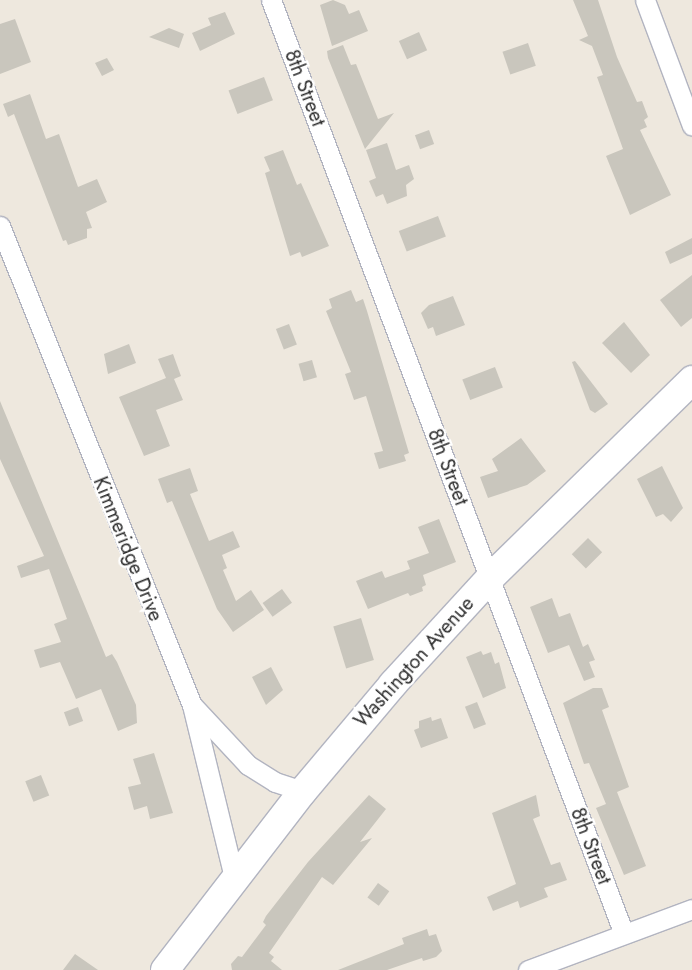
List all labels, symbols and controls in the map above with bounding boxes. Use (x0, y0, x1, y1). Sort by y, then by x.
street label: 8th Street (279, 46, 331, 130)
street label: 8th Street (422, 425, 474, 509)
street label: Kimmeridge Drive (88, 473, 168, 625)
street label: Washington Avenue (349, 592, 479, 732)
street label: 8th Street (565, 804, 617, 888)

